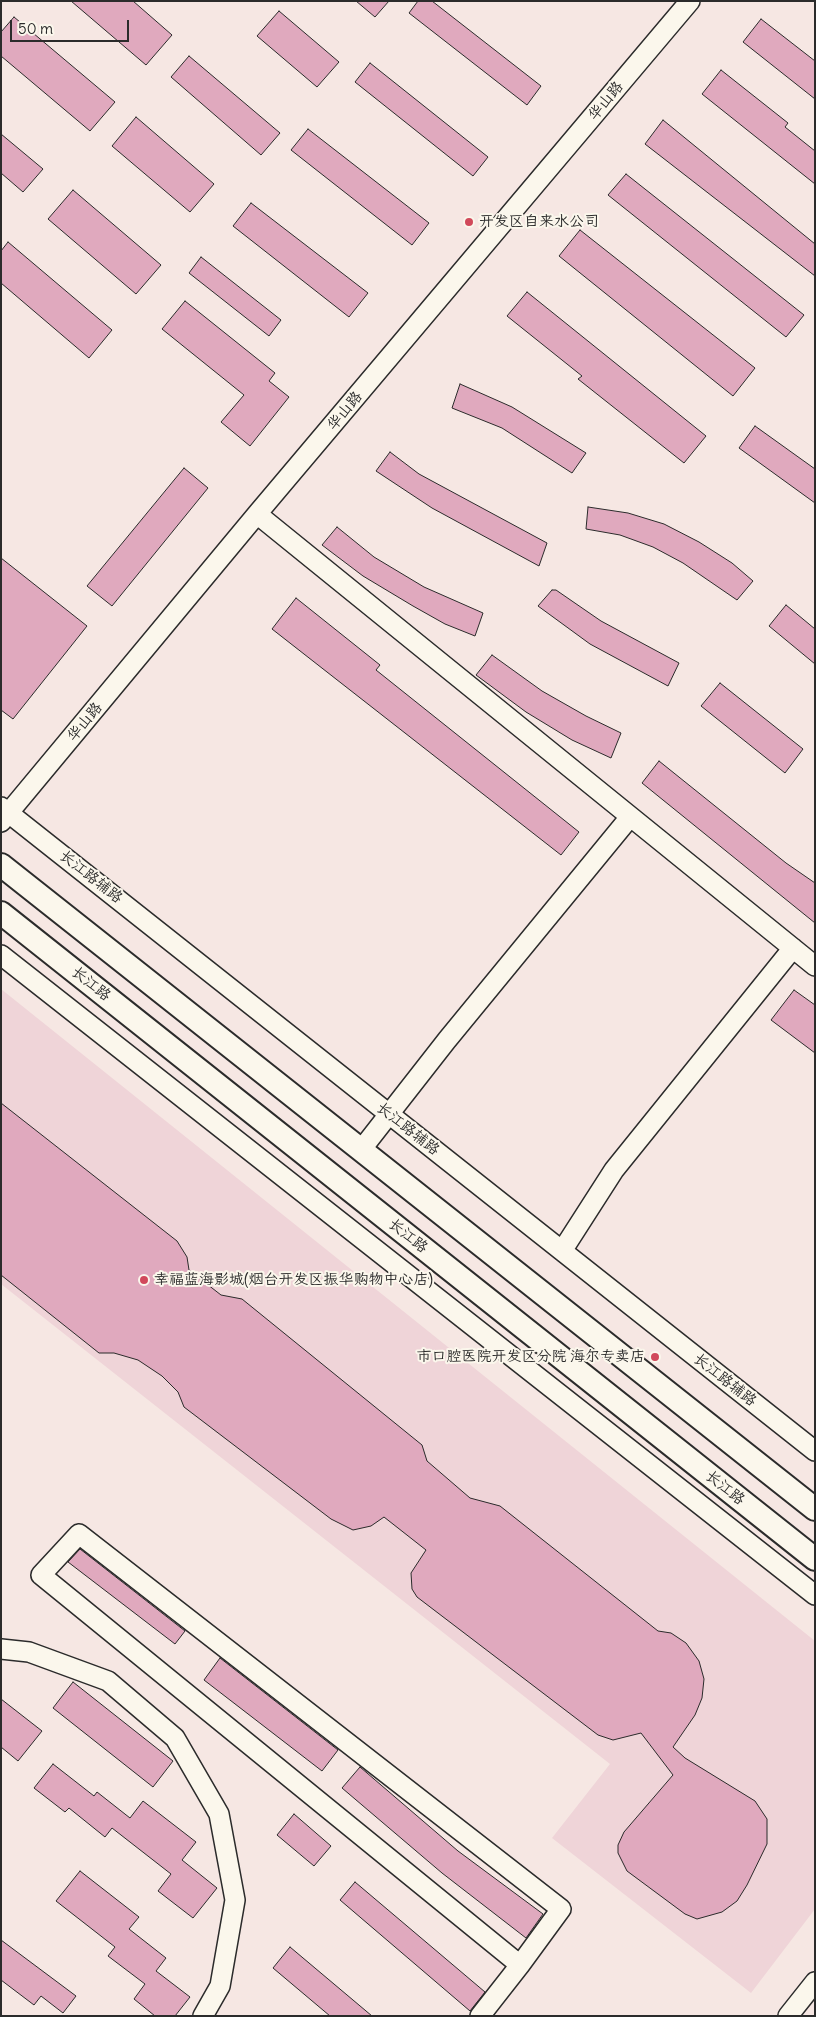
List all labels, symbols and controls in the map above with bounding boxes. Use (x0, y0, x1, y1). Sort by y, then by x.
scale bar (12, 10, 131, 42)
text: 50 m (18, 19, 53, 38)
street label: 华山路 (585, 78, 627, 124)
place label: 开发区自来水公司 (479, 213, 599, 231)
marker: 开发区自来水公司 (463, 216, 475, 228)
street label: 华山路 (324, 388, 366, 434)
street label: 华山路 (64, 699, 106, 745)
street label: 长江路辅路 (56, 847, 126, 907)
street label: 长江路 (68, 963, 114, 1005)
street label: 长江路辅路 (373, 1099, 443, 1159)
street label: 长江路 (385, 1215, 431, 1257)
place label: 幸福蓝海影城(烟台开发区振华购物中心店) (154, 1271, 433, 1289)
marker: 幸福蓝海影城(烟台开发区振华购物中心店) (138, 1274, 150, 1286)
place label: 市口腔医院开发区分院 海尔专卖店 (416, 1348, 645, 1366)
street label: 长江路辅路 (690, 1350, 760, 1410)
marker: 市口腔医院开发区分院 海尔专卖店 (649, 1351, 661, 1363)
street label: 长江路 (702, 1467, 748, 1509)

